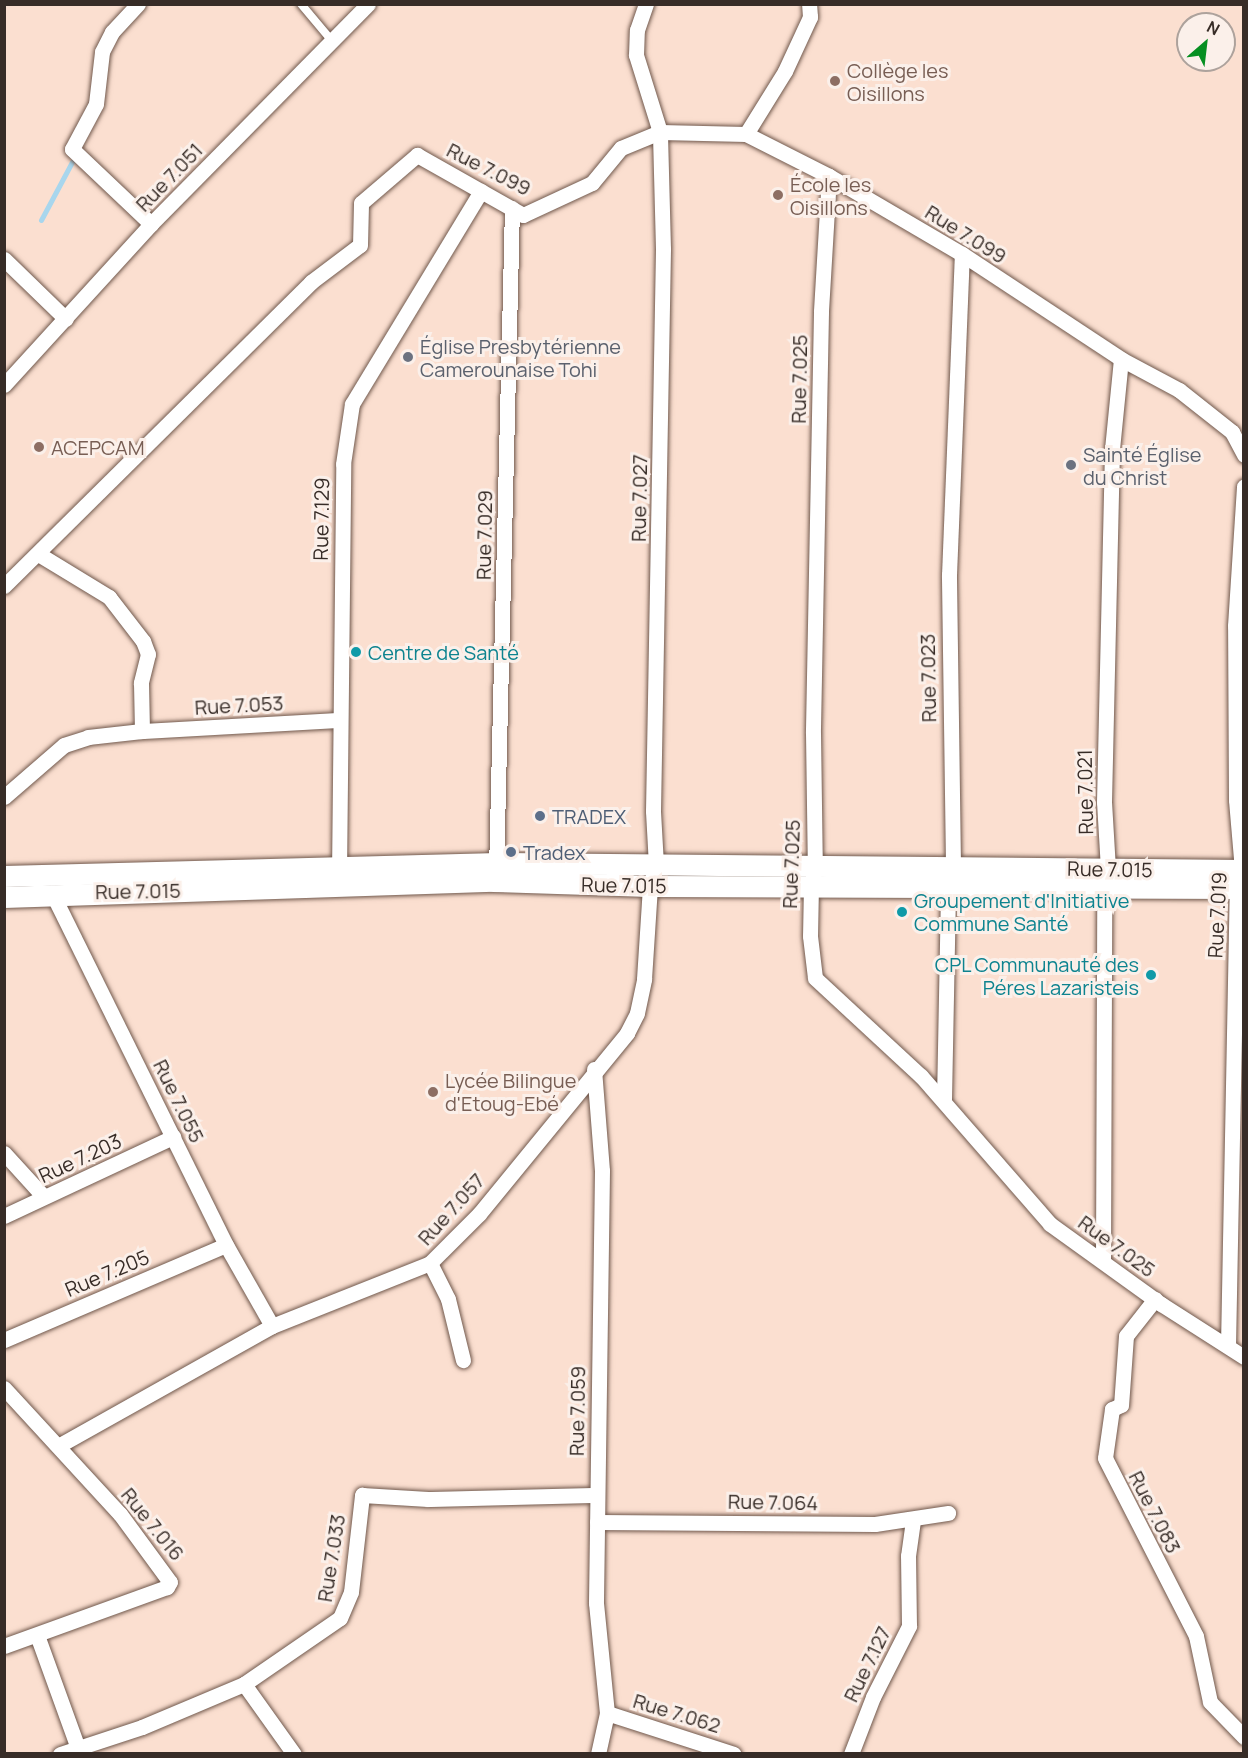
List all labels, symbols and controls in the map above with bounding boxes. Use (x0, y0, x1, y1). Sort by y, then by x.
north arrow (1176, 12, 1236, 72)
text: N (1203, 15, 1224, 40)
place label: Collège les Oisillons (847, 58, 949, 105)
marker: Collège les Oisillons (828, 74, 842, 88)
street label: Rue 7.051 (131, 138, 207, 216)
street label: Rue 7.099 (443, 138, 535, 200)
place label: École les Oisillons (790, 172, 871, 219)
marker: École les Oisillons (771, 188, 785, 202)
street label: Rue 7.099 (921, 200, 1011, 268)
place label: Église Presbytérienne Camerounaise Tohi (420, 334, 621, 381)
street label: Rue 7.025 (786, 334, 812, 424)
marker: Église Presbytérienne Camerounaise Tohi (401, 350, 415, 364)
place label: ACEPCAM (51, 435, 144, 459)
marker: ACEPCAM (32, 440, 46, 454)
place label: Sainté Église du Christ (1083, 442, 1201, 489)
street label: Rue 7.027 (626, 454, 652, 542)
marker: Sainté Église du Christ (1064, 458, 1078, 472)
street label: Rue 7.129 (308, 477, 334, 561)
street label: Rue 7.029 (471, 490, 497, 580)
street label: Rue 7.023 (915, 633, 941, 723)
place label: Centre de Santé (368, 640, 519, 664)
marker: Centre de Santé (349, 645, 363, 659)
street label: Rue 7.053 (194, 691, 284, 719)
street label: Rue 7.021 (1072, 749, 1098, 835)
place label: TRADEX (552, 804, 626, 828)
marker: TRADEX (533, 809, 547, 823)
street label: Rue 7.025 (777, 819, 805, 909)
place label: Tradex (523, 840, 586, 864)
marker: Tradex (504, 845, 518, 859)
street label: Rue 7.015 (1067, 856, 1153, 882)
street label: Rue 7.019 (1203, 871, 1231, 959)
street label: Rue 7.015 (581, 872, 667, 898)
street label: Rue 7.015 (95, 878, 181, 904)
place label: Groupement d'Initiative Commune Santé (914, 888, 1129, 935)
marker: Groupement d'Initiative Commune Santé (895, 905, 909, 919)
place label: CPL Communauté des Péres Lazaristeis (934, 952, 1139, 999)
marker: CPL Communauté des Péres Lazaristeis (1144, 968, 1158, 982)
street label: Rue 7.055 (149, 1056, 209, 1146)
place label: Lycée Bilingue d'Etoug-Ebé (445, 1068, 576, 1115)
marker: Lycée Bilingue d'Etoug-Ebé (426, 1085, 440, 1099)
street label: Rue 7.203 (35, 1128, 125, 1188)
street label: Rue 7.057 (413, 1168, 489, 1250)
street label: Rue 7.025 (1074, 1210, 1160, 1282)
street label: Rue 7.205 (61, 1245, 153, 1301)
street label: Rue 7.059 (564, 1366, 590, 1456)
street label: Rue 7.083 (1124, 1467, 1186, 1557)
street label: Rue 7.016 (116, 1483, 190, 1565)
street label: Rue 7.064 (728, 1489, 818, 1515)
street label: Rue 7.033 (312, 1513, 350, 1603)
street label: Rue 7.127 (839, 1622, 895, 1706)
street label: Rue 7.062 (630, 1688, 724, 1738)

